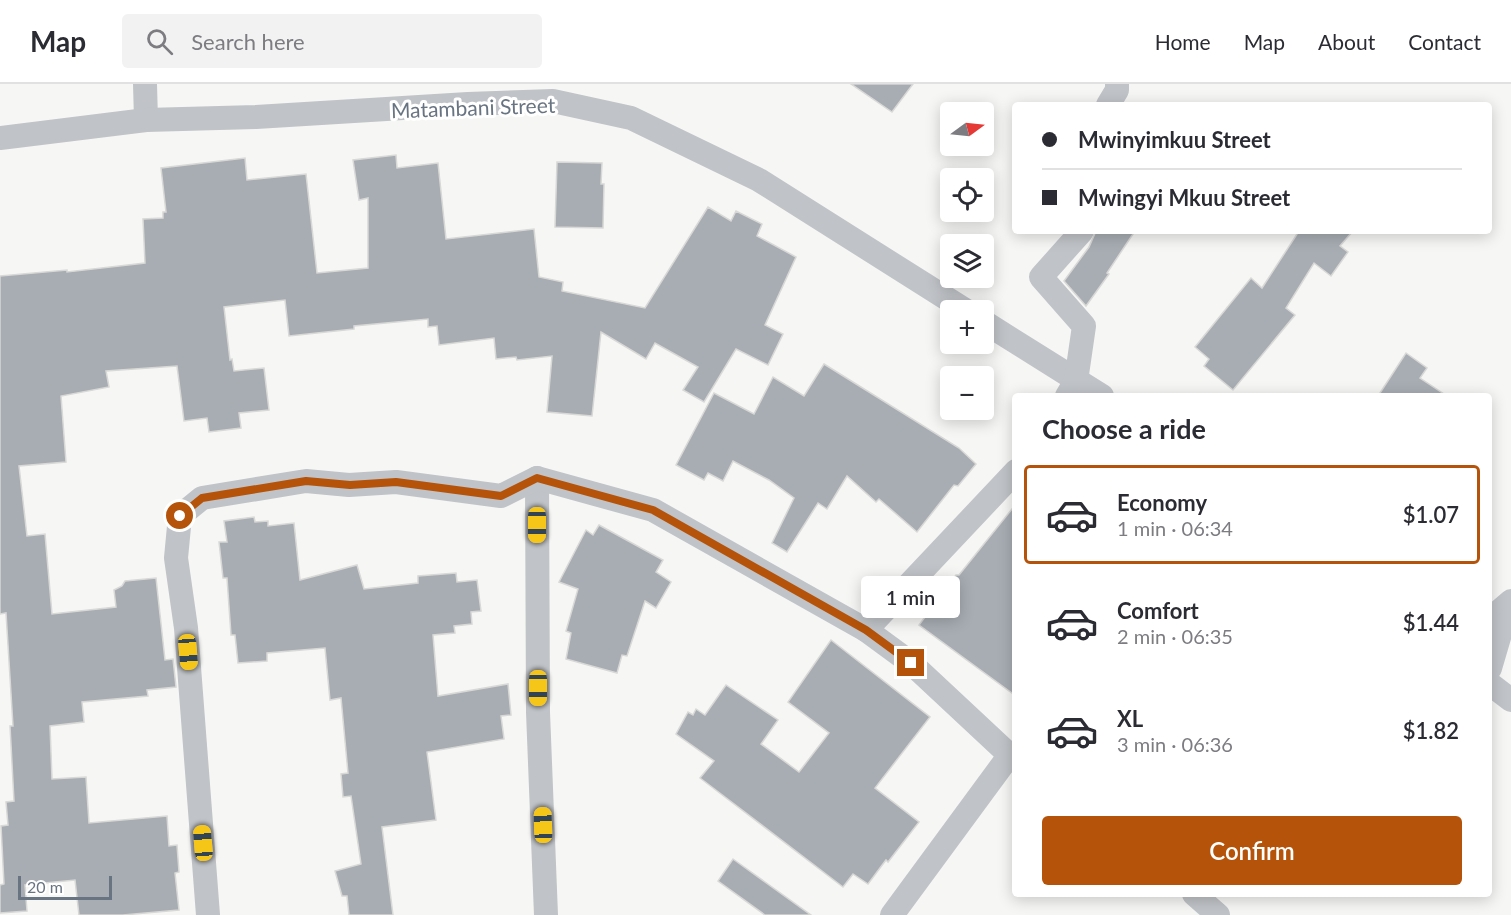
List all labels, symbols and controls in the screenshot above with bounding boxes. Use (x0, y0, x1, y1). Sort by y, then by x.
search box (122, 14, 542, 68)
text: Map (30, 24, 86, 58)
icon: search (143, 25, 176, 58)
text: Search here (191, 28, 305, 55)
text: Home (1155, 29, 1211, 54)
text: Map (1244, 29, 1285, 54)
text: About (1318, 29, 1375, 54)
text: Contact (1408, 29, 1481, 54)
street label: Matambani Street (390, 92, 556, 122)
north arrow (940, 102, 994, 156)
map controls (940, 102, 994, 420)
text: Mwinyimkuu Street (1078, 126, 1271, 153)
button: locate (940, 168, 994, 222)
text: Mwingyi Mkuu Street (1078, 184, 1290, 211)
button: layers (940, 234, 994, 288)
button: + (940, 300, 994, 354)
button: − (940, 366, 994, 420)
text: Choose a ride (1042, 412, 1206, 445)
icon: car (1045, 488, 1099, 542)
text: Economy (1117, 489, 1207, 516)
text: $1.07 (1403, 501, 1459, 528)
route start (166, 502, 193, 529)
car (528, 507, 546, 543)
text: 1 min · 06:34 (1117, 516, 1233, 540)
callout: 1 min (862, 576, 960, 618)
text: 1 min (886, 585, 935, 609)
icon: car (1045, 596, 1099, 650)
text: Comfort (1117, 597, 1199, 624)
text: $1.44 (1403, 609, 1459, 636)
text: 2 min · 06:35 (1117, 624, 1233, 648)
car (177, 633, 199, 671)
route end (897, 649, 924, 676)
car (529, 670, 547, 706)
icon: car (1045, 704, 1099, 758)
text: XL (1117, 705, 1143, 732)
text: $1.82 (1403, 717, 1459, 744)
text: 3 min · 06:36 (1117, 732, 1233, 756)
car (533, 807, 553, 843)
button: Confirm (1042, 816, 1462, 885)
car (192, 824, 214, 862)
scale bar (18, 873, 112, 900)
text: 20 m (27, 877, 63, 896)

